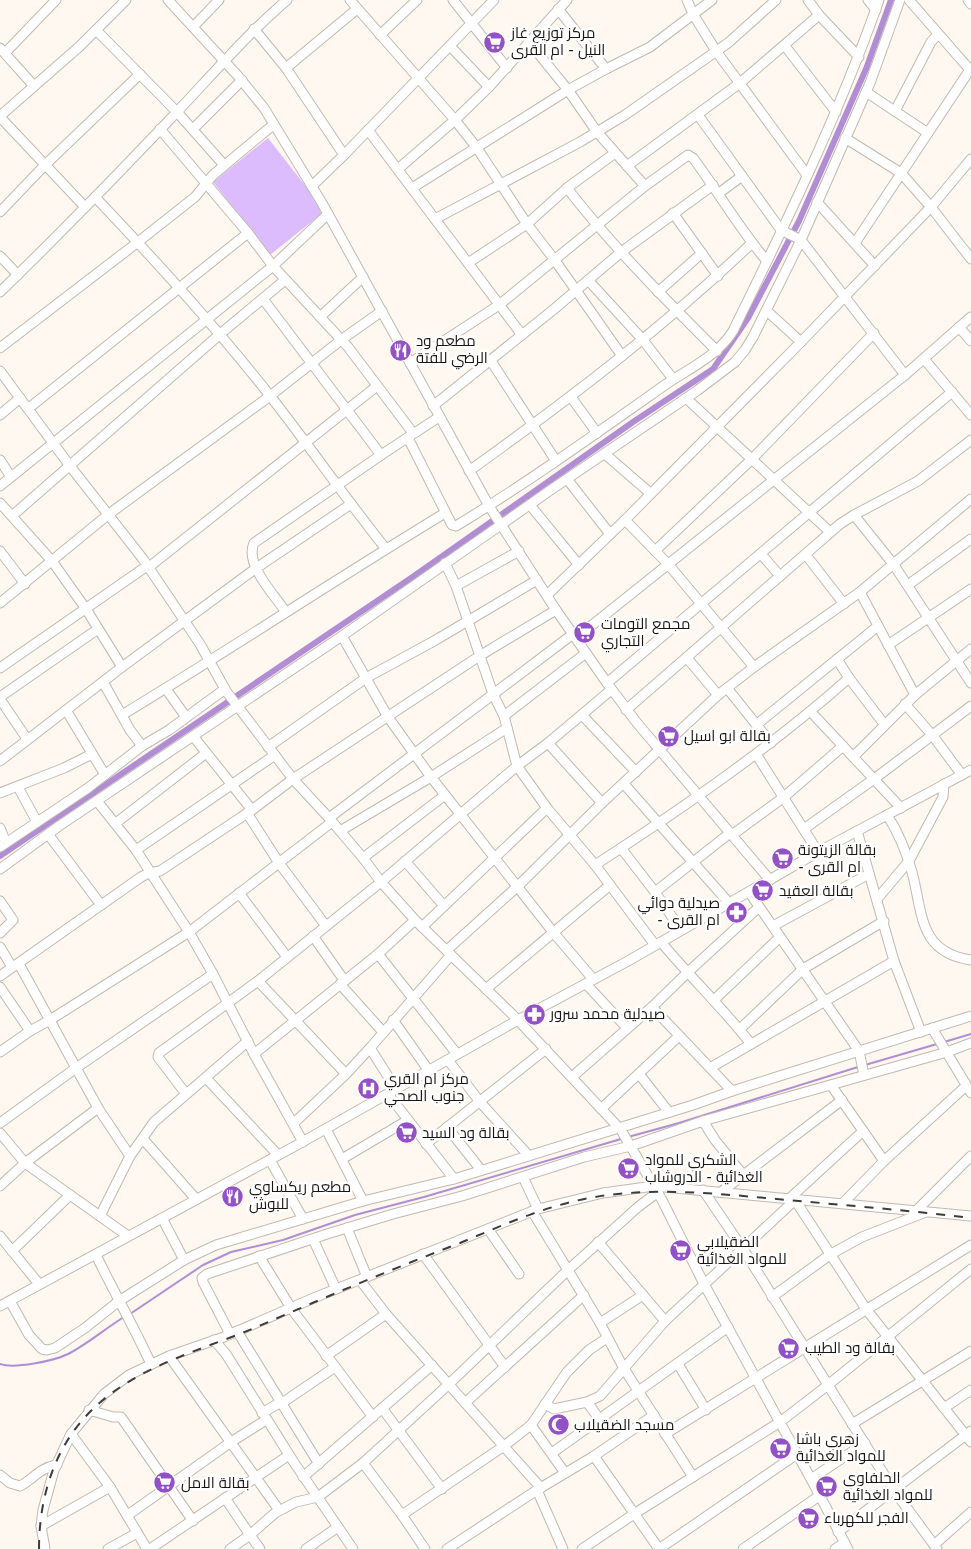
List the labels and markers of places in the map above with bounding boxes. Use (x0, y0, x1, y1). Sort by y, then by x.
place label: مركز توزيع غاز النيل - ام القرى (510, 24, 605, 60)
supermarket icon: مركز توزيع غاز النيل - ام القرى (483, 30, 507, 54)
place label: مطعم ود الرضي للفتة (416, 332, 488, 370)
restaurant icon: مطعم ود الرضي للفتة (388, 338, 412, 362)
place label: مجمع التومات التجاري (601, 615, 690, 653)
supermarket icon: مجمع التومات التجاري (573, 621, 597, 645)
supermarket icon: بقالة ابو اسيل (656, 724, 680, 748)
place label: بقالة ابو اسيل (684, 727, 771, 746)
place label: بقالة الزيتونة - ام القرى (798, 841, 876, 877)
supermarket icon: بقالة الزيتونة - ام القرى (770, 847, 794, 871)
supermarket icon: بقالة العقيد (751, 879, 775, 903)
place label: بقالة العقيد (779, 882, 853, 900)
place label: صيدلية دوائي - ام القرى (637, 894, 720, 930)
pharmacy icon: صيدلية دوائي - ام القرى (724, 900, 748, 924)
pharmacy icon: صيدلية محمد سرور (522, 1002, 546, 1026)
place label: صيدلية محمد سرور (549, 1005, 665, 1023)
place label: مركز ام القري جنوب الصحي (384, 1070, 469, 1108)
hospital icon: مركز ام القري جنوب الصحي (356, 1076, 380, 1100)
supermarket icon: بقالة ود السيد (394, 1121, 418, 1145)
place label: بقالة ود السيد (422, 1124, 510, 1142)
place label: الشكري للمواد الغذائية - الدروشاب (645, 1151, 763, 1186)
supermarket icon: الشكري للمواد الغذائية - الدروشاب (617, 1157, 641, 1181)
place label: مطعم ريكساوي للبوش (249, 1178, 351, 1214)
restaurant icon: مطعم ريكساوي للبوش (221, 1184, 245, 1208)
place label: الضقيلابي للمواد الغذائية (697, 1233, 787, 1268)
supermarket icon: الضقيلابي للمواد الغذائية (669, 1239, 693, 1263)
supermarket icon: بقالة ود الطيب (777, 1336, 801, 1360)
place label: بقالة ود الطيب (805, 1339, 895, 1357)
mosque icon: مسجد الضقيلاب (546, 1413, 570, 1437)
place label: مسجد الضقيلاب (574, 1416, 674, 1434)
place label: زهري باشا للمواد الغذائية (796, 1430, 886, 1465)
supermarket icon: زهري باشا للمواد الغذائية (768, 1436, 792, 1460)
place label: الحلفاوي للمواد الغذائية (843, 1469, 933, 1504)
supermarket icon: بقالة الامل (153, 1471, 177, 1495)
place label: بقالة الامل (181, 1474, 250, 1493)
supermarket icon: الحلفاوي للمواد الغذائية (815, 1475, 839, 1499)
supermarket icon: الفجر للكهرباء (796, 1506, 820, 1530)
place label: الفجر للكهرباء (824, 1509, 909, 1528)

